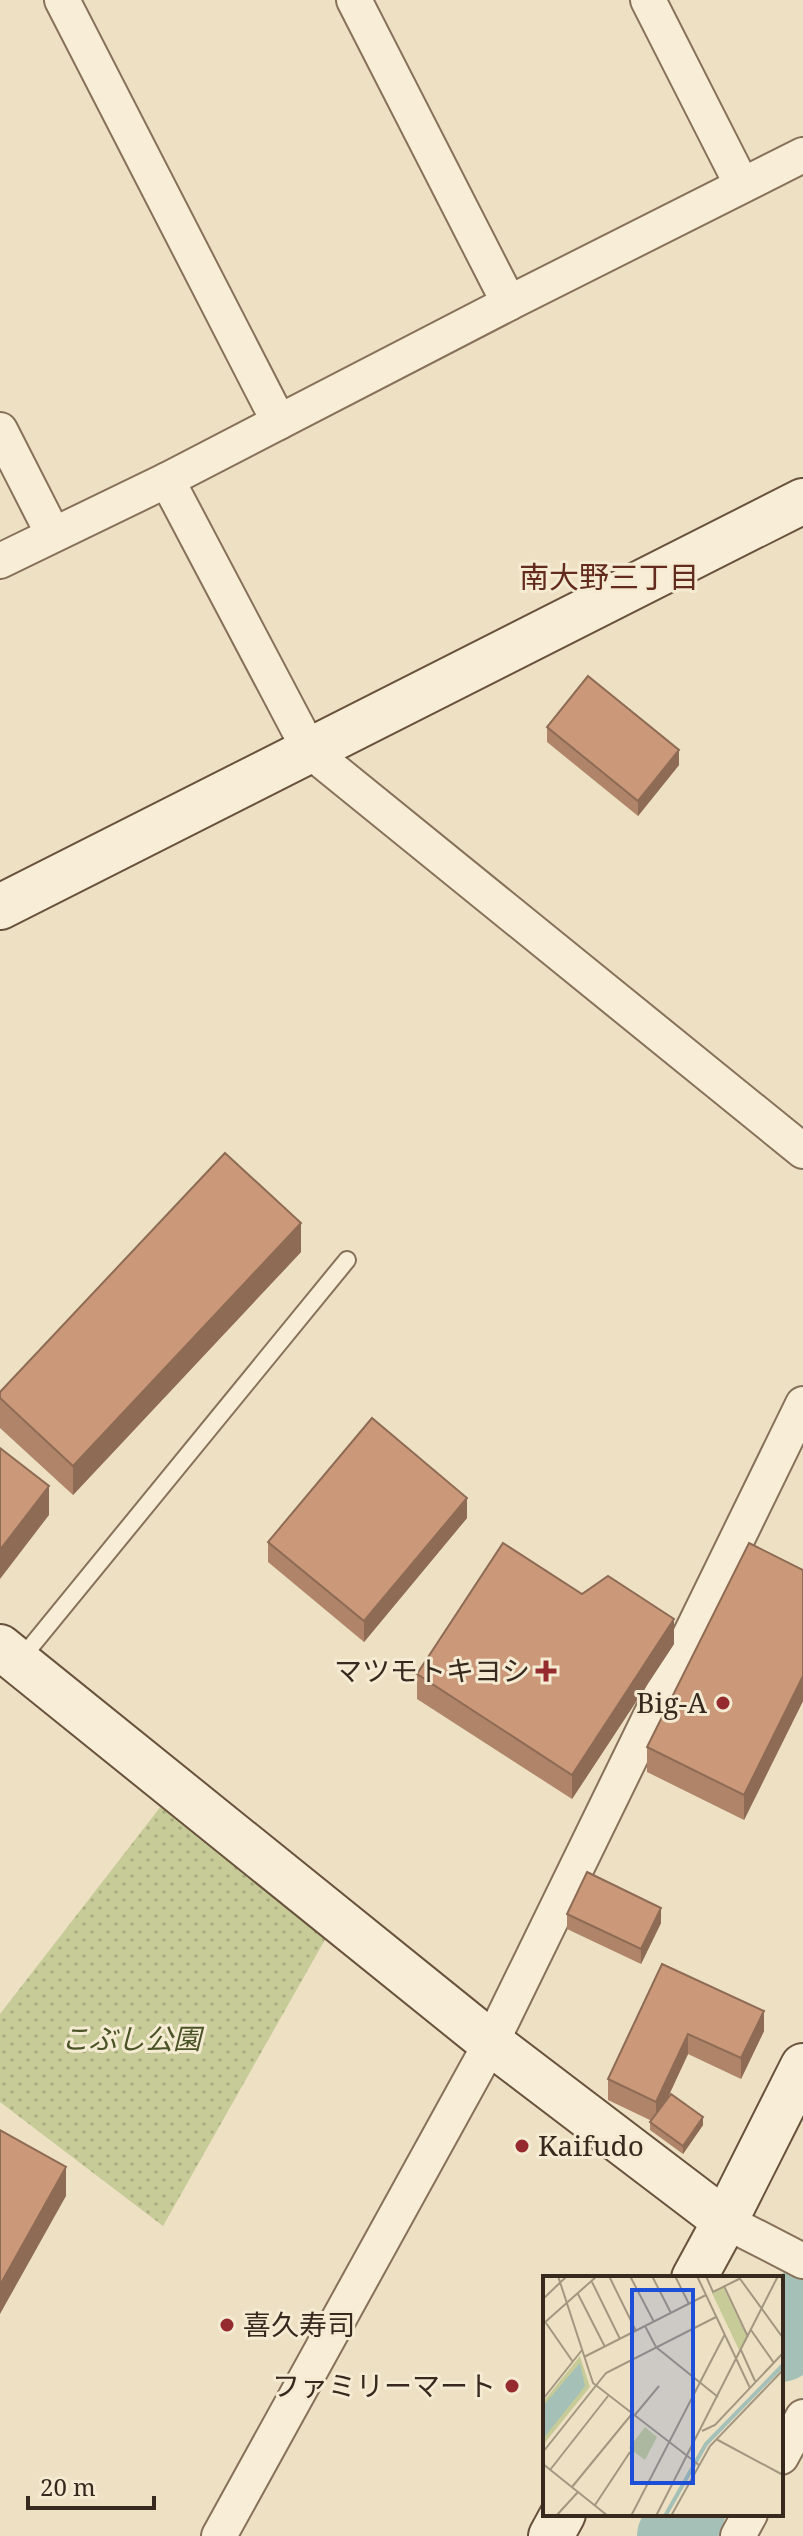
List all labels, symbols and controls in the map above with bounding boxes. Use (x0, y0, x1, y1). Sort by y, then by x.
district label: 南大野三丁目 (519, 556, 699, 597)
place label: マツモトキヨシ (334, 1651, 530, 1689)
marker: マツモトキヨシ (537, 1662, 555, 1680)
place label: Big-A (636, 1683, 707, 1721)
marker: Big-A (714, 1694, 732, 1712)
park label: こぶし公園 (61, 2019, 205, 2057)
place label: Kaifudo (538, 2126, 644, 2164)
marker: Kaifudo (513, 2137, 531, 2155)
inset map (543, 2276, 783, 2516)
place label: 喜久寿司 (243, 2305, 355, 2343)
marker: 喜久寿司 (218, 2316, 236, 2334)
place label: ファミリーマート (272, 2366, 496, 2404)
marker: ファミリーマート (503, 2377, 521, 2395)
scale bar (28, 2460, 154, 2510)
text: 20 m (40, 2470, 96, 2503)

